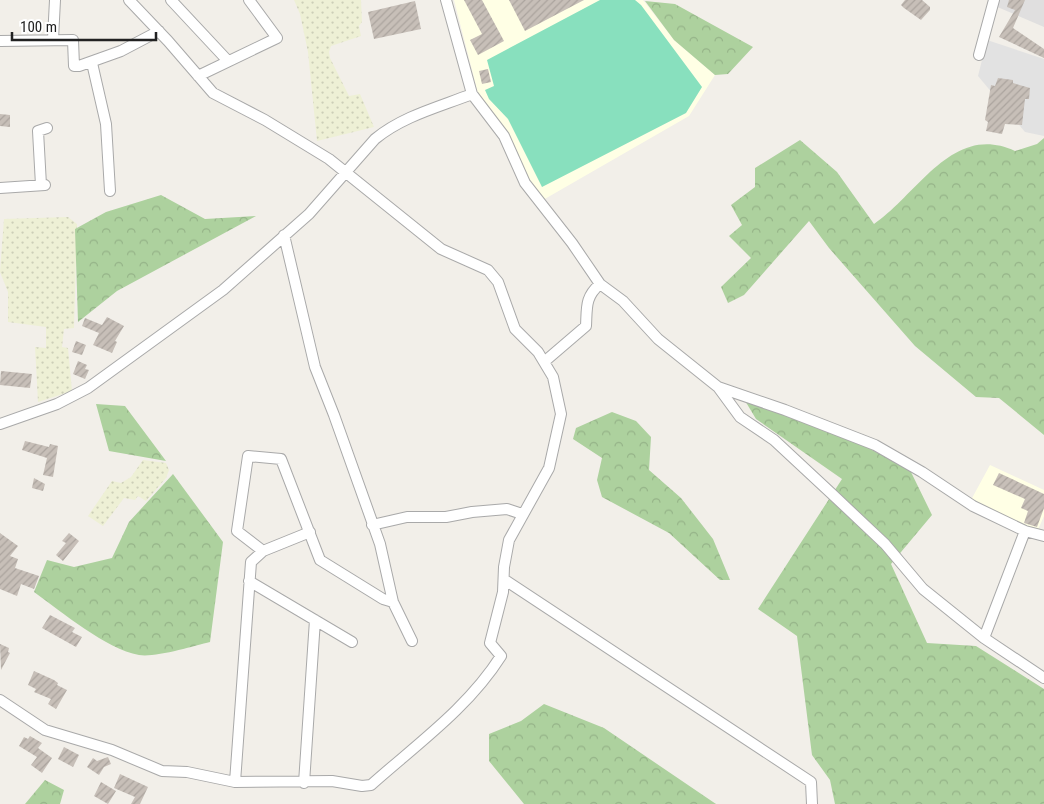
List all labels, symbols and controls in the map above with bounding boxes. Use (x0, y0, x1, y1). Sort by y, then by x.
scale bar (12, 10, 156, 42)
text: 100 m (20, 18, 57, 36)

